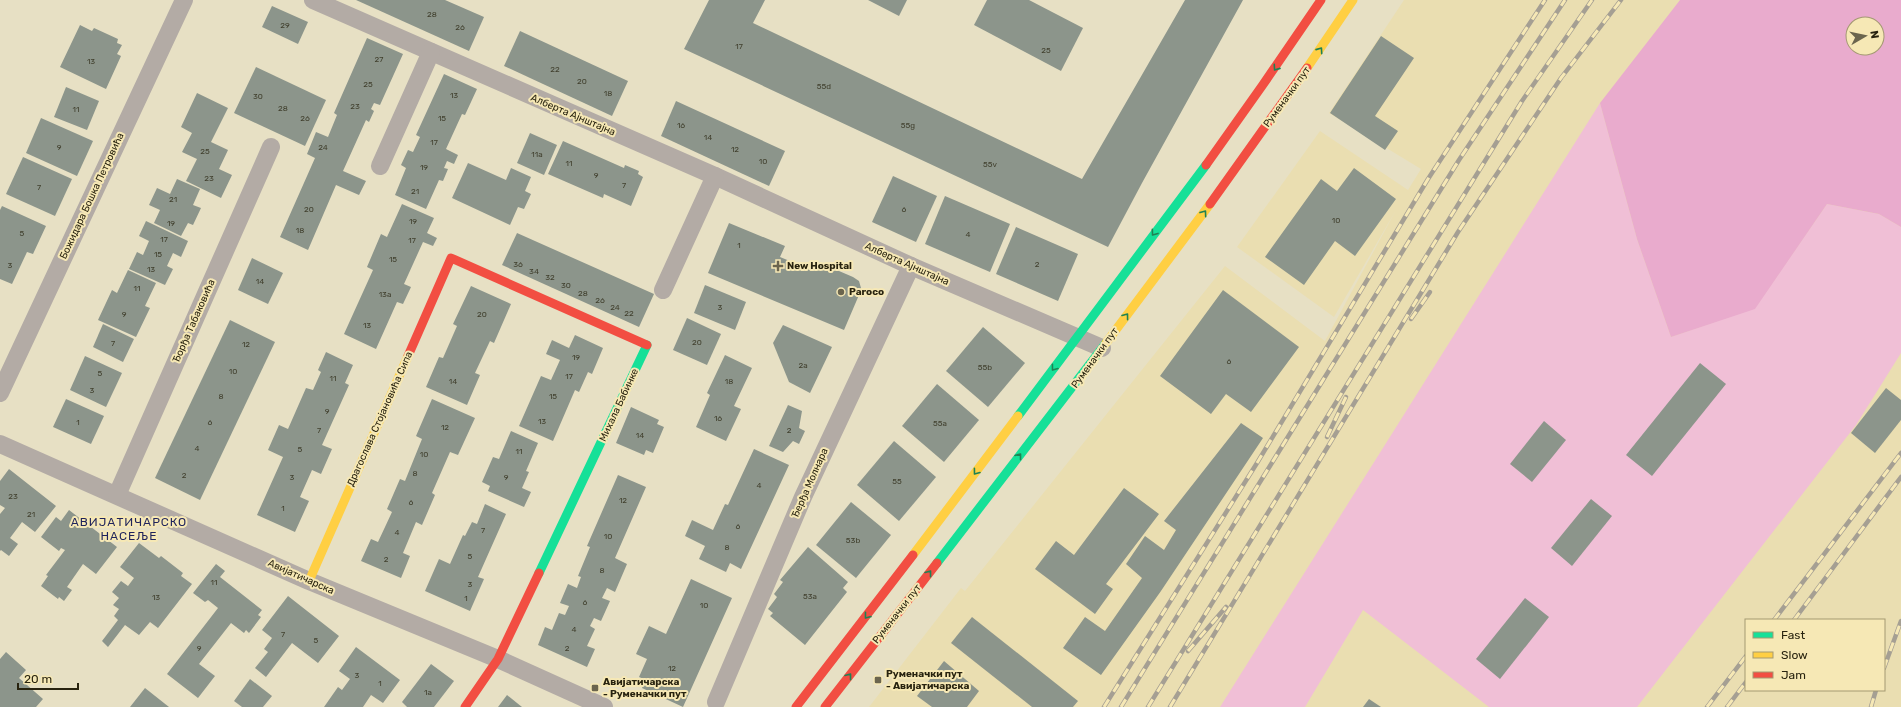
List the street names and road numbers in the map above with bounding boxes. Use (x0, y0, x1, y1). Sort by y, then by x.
street label: Руменачки пут (1261, 64, 1313, 130)
street label: Алберта Ајнштајна (529, 92, 617, 138)
street label: Божидара Бошка Петровића (57, 131, 127, 261)
street label: Алберта Ајнштајна (863, 240, 951, 288)
street label: Ђорђа Табаковића (170, 278, 218, 364)
street label: Руменачки пут (1069, 325, 1121, 391)
street label: Драгослава Стојановића Сипа (345, 350, 415, 488)
street label: Михала Бабинке (597, 366, 641, 443)
street label: Ђерђа Молнара (789, 446, 831, 520)
street label: Авијатичарска (266, 557, 336, 597)
street label: Руменачки пут (870, 582, 924, 646)

